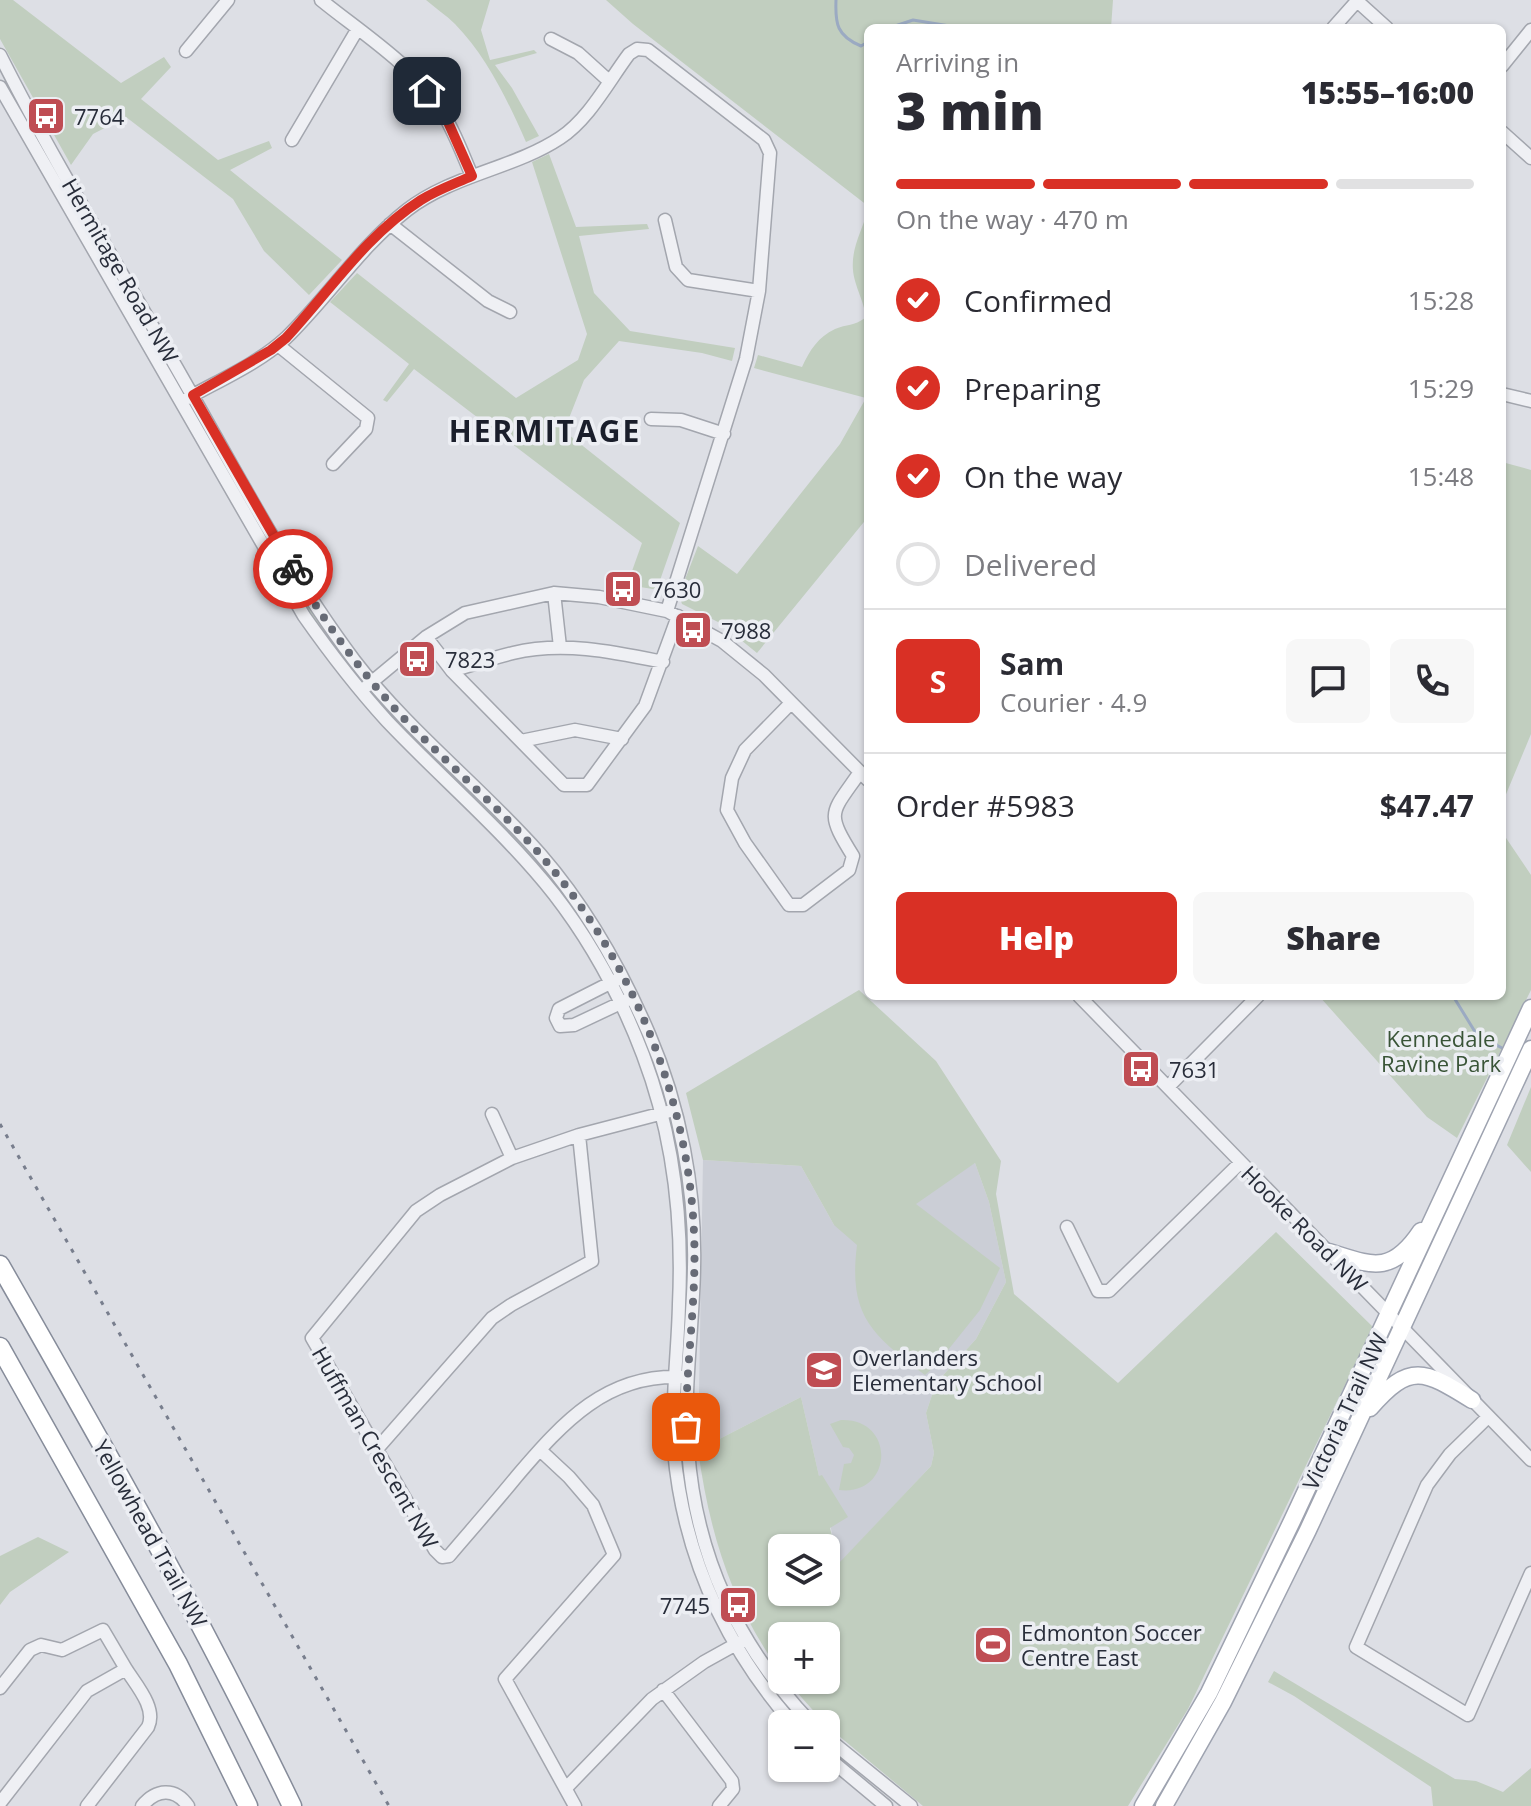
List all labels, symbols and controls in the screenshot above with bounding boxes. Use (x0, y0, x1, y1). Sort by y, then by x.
text: Arriving in (896, 44, 1019, 80)
pin (393, 57, 461, 125)
icon: home (405, 69, 449, 113)
text: 15:55–16:00 (1301, 72, 1474, 113)
text: 3 min (896, 74, 1044, 145)
bus stop icon: 7764 (25, 95, 67, 137)
place label: 7764 (74, 101, 125, 131)
street label: Hermitage Road NW (56, 172, 186, 368)
text: On the way · 470 m (896, 201, 1129, 237)
icon: check (896, 278, 940, 322)
text: Confirmed (964, 280, 1112, 321)
text: 15:28 (1408, 282, 1474, 318)
icon: check (896, 366, 940, 410)
text: Preparing (964, 368, 1101, 409)
text: 15:29 (1408, 370, 1474, 406)
district label: HERMITAGE (449, 410, 641, 451)
icon: check (896, 454, 940, 498)
text: On the way (964, 456, 1122, 497)
text: 15:48 (1408, 458, 1474, 494)
courier (253, 529, 333, 609)
text: Delivered (964, 544, 1097, 585)
icon: bike (271, 547, 315, 591)
bus stop icon: 7630 (602, 568, 644, 610)
place label: 7630 (651, 574, 701, 604)
bus stop icon: 7988 (672, 609, 714, 651)
place label: 7988 (721, 615, 771, 645)
bus stop icon: 7823 (396, 638, 438, 680)
button: chat (1286, 639, 1370, 723)
button: phone (1390, 639, 1474, 723)
text: Sam (1000, 643, 1064, 684)
place label: 7823 (445, 644, 495, 674)
text: S (930, 661, 946, 702)
text: Courier · 4.9 (1000, 684, 1147, 720)
text: Order #5983 (896, 785, 1075, 826)
text: $47.47 (1380, 785, 1474, 826)
button: Help (896, 892, 1177, 984)
button: Share (1193, 892, 1474, 984)
park label: Kennedale Ravine Park (1381, 1023, 1501, 1078)
bus stop icon: 7631 (1120, 1048, 1162, 1090)
place label: 7631 (1169, 1054, 1219, 1084)
street label: Hooke Road NW (1235, 1158, 1375, 1298)
street label: Victoria Trail NW (1295, 1328, 1393, 1494)
street label: Huffman Crescent NW (306, 1340, 446, 1554)
place label: Overlanders Elementary School (852, 1342, 1042, 1397)
school or university icon: Overlanders Elementary School (803, 1349, 845, 1391)
pin (652, 1393, 720, 1461)
icon: bag (664, 1405, 708, 1449)
street label: Yellowhead Trail NW (87, 1434, 215, 1632)
map controls (768, 1534, 840, 1782)
button: layers (768, 1534, 840, 1606)
bus stop icon: 7745 (717, 1584, 759, 1626)
place label: 7745 (660, 1590, 710, 1620)
place label: Edmonton Soccer Centre East (1021, 1617, 1202, 1672)
button: + (768, 1622, 840, 1694)
sports icon: Edmonton Soccer Centre East (972, 1624, 1014, 1666)
button: − (768, 1710, 840, 1782)

